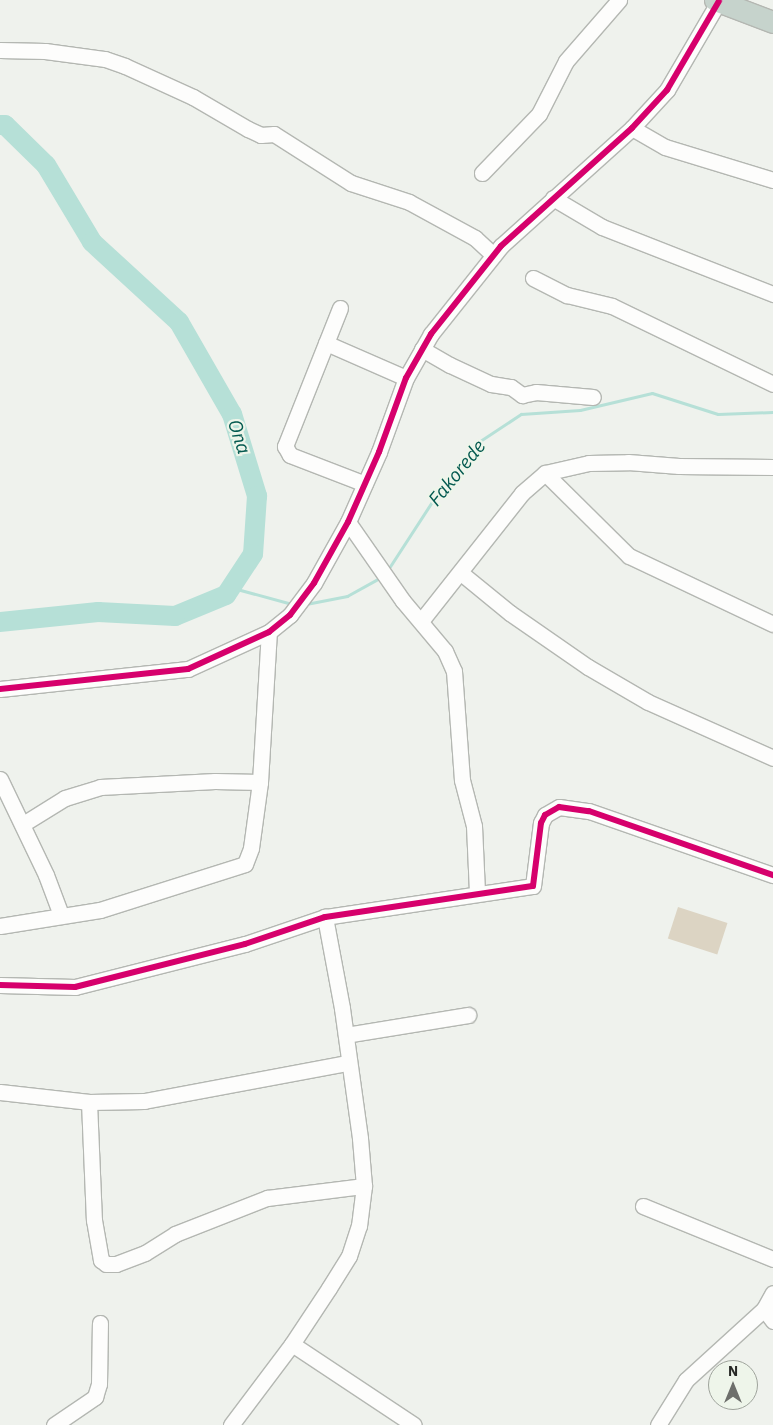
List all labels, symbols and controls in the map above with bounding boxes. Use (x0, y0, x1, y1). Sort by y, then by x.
water label: Ona (223, 417, 255, 457)
water label: Fakorede (424, 435, 490, 511)
north arrow (708, 1360, 758, 1410)
text: N (728, 1362, 738, 1380)

